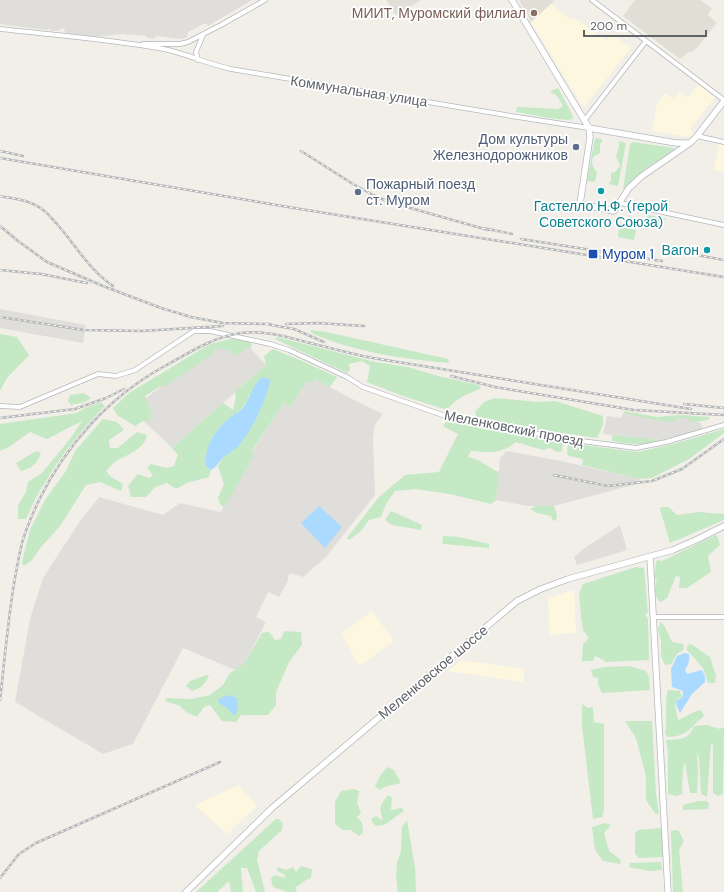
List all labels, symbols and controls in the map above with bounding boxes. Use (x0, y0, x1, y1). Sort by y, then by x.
place label: МИИТ, Муромский филиал (352, 4, 526, 22)
marker: МИИТ, Муромский филиал (529, 8, 539, 18)
scale bar (584, 12, 706, 38)
text: 200 m (590, 18, 627, 34)
street label: Коммунальная улица (289, 71, 429, 111)
place label: Дом культуры Железнодорожников (433, 130, 568, 164)
marker: Дом культуры Железнодорожников (571, 142, 581, 152)
place label: Пожарный поезд ст. Муром (366, 175, 475, 209)
marker: Гастелло Н.Ф. (герой Советского Союза) (596, 186, 606, 196)
marker: Пожарный поезд ст. Муром (353, 187, 363, 197)
place label: Гастелло Н.Ф. (герой Советского Союза) (534, 197, 668, 231)
place label: Вагон (662, 241, 699, 259)
place label: Муром 1 (602, 245, 654, 263)
marker: Вагон (702, 245, 712, 255)
marker: Муром 1 (587, 248, 599, 260)
street label: Меленковский проезд (443, 406, 585, 450)
street label: Меленковское шоссе (375, 621, 492, 723)

